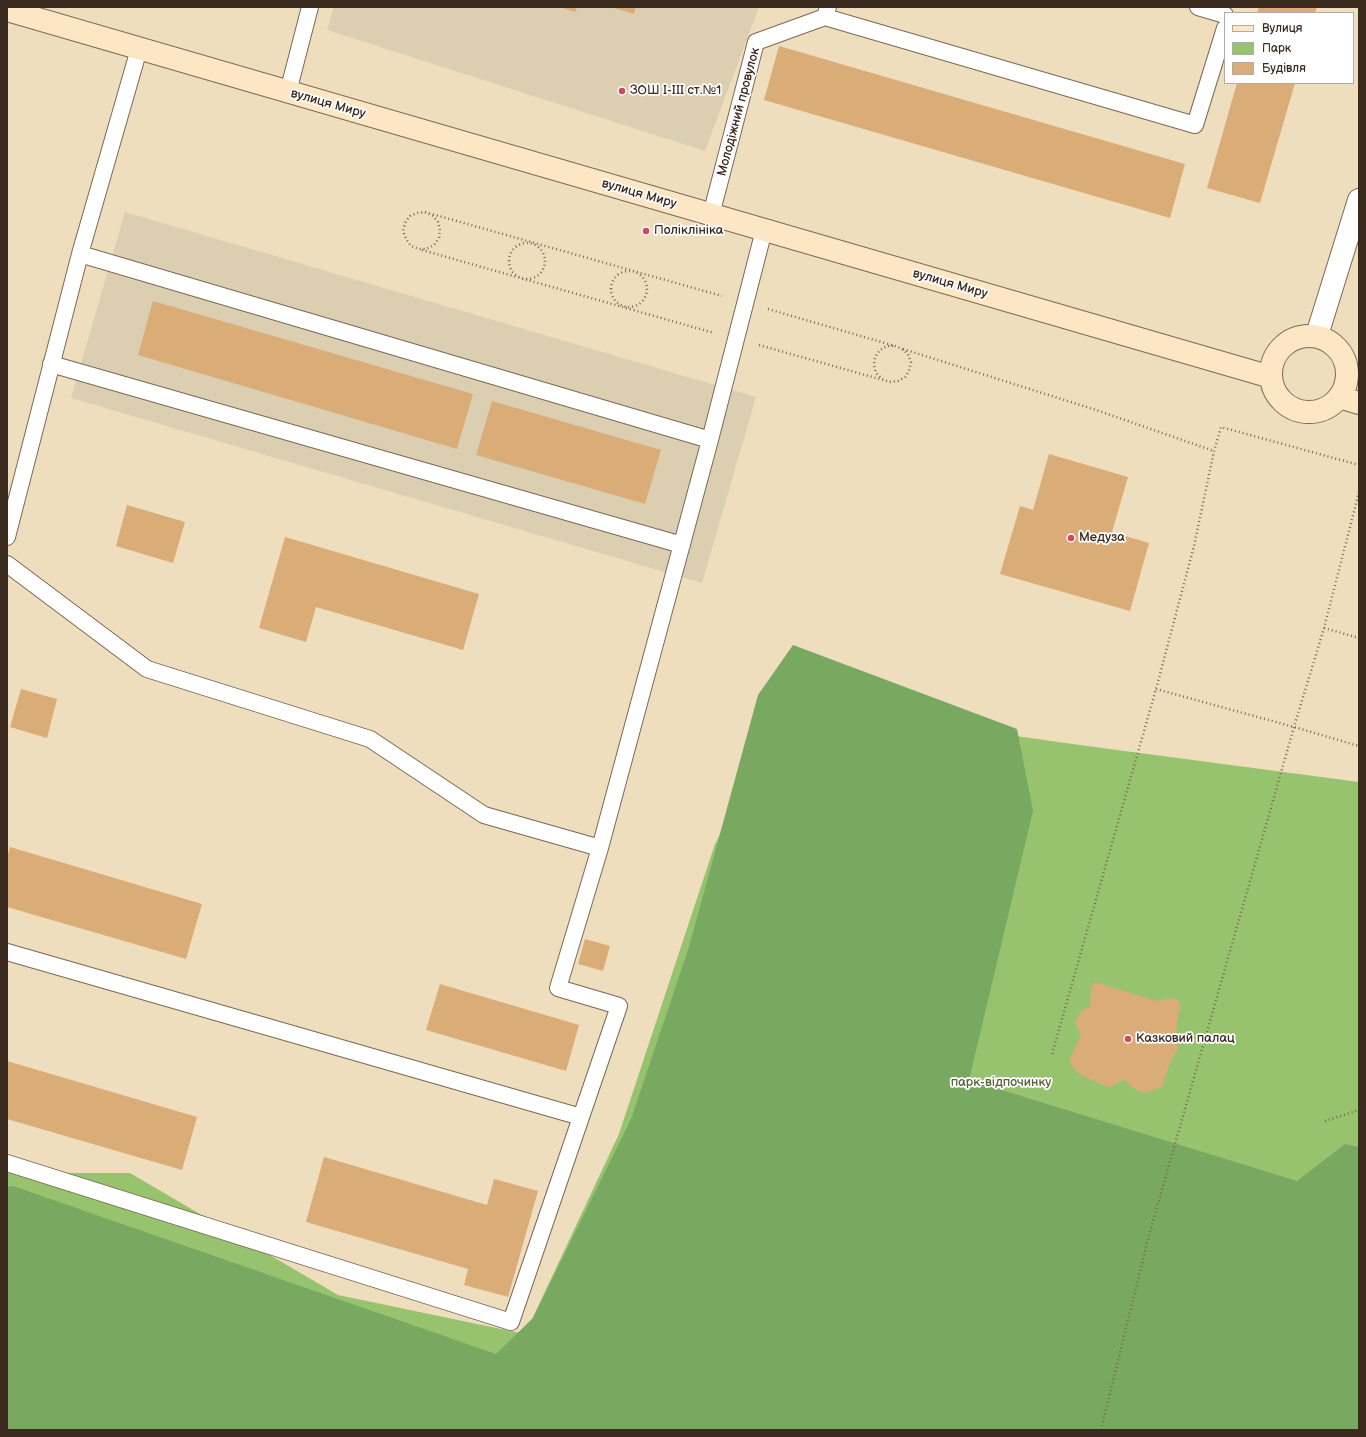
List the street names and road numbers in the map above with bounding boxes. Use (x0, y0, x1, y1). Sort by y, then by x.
street label: Молодіжний провулок (714, 46, 764, 178)
street label: вулиця Миру (289, 86, 367, 122)
street label: вулиця Миру (600, 176, 678, 212)
street label: вулиця Миру (911, 266, 989, 302)

